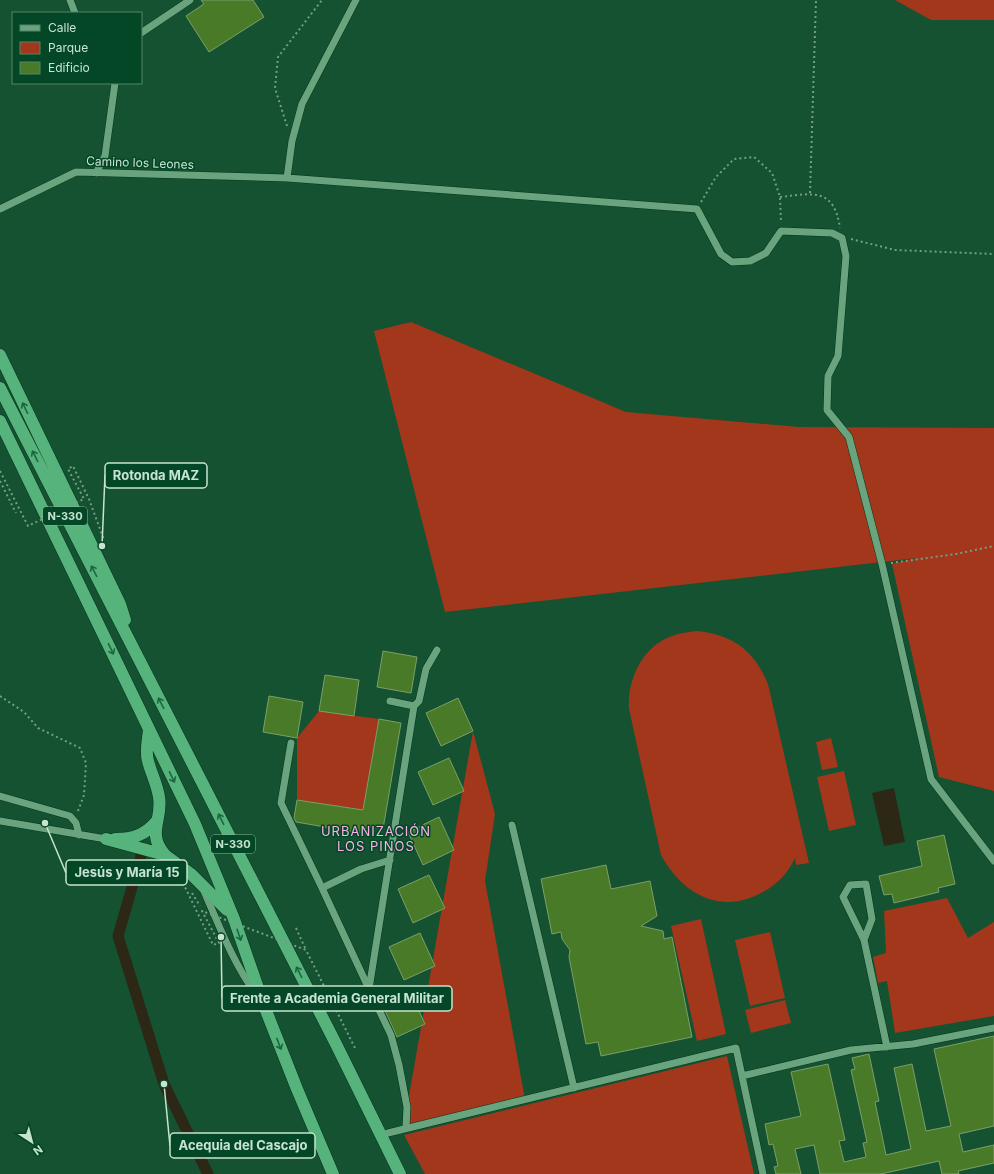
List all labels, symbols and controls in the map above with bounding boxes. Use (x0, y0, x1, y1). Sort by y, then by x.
legend (12, 12, 142, 84)
text: Calle (48, 20, 76, 35)
text: Parque (48, 40, 88, 55)
text: Edificio (48, 60, 90, 75)
street label: Camino los Leones (86, 153, 194, 172)
one-way arrow (21, 402, 28, 414)
one-way arrow (31, 450, 38, 462)
callout: Rotonda MAZ (105, 463, 207, 488)
text: Rotonda MAZ (113, 467, 199, 483)
road number: N-330 (43, 507, 87, 525)
one-way arrow (90, 566, 97, 578)
one-way arrow (108, 642, 115, 654)
one-way arrow (157, 697, 164, 709)
one-way arrow (169, 770, 176, 782)
one-way arrow (216, 813, 224, 825)
district label: URBANIZACIÓN LOS PINOS (321, 823, 431, 854)
road number: N-330 (211, 835, 255, 853)
callout: Jesús y María 15 (66, 860, 187, 885)
text: Jesús y María 15 (74, 864, 180, 880)
one-way arrow (236, 929, 244, 941)
one-way arrow (295, 966, 302, 978)
callout: Frente a Academia General Militar (222, 986, 452, 1011)
text: Frente a Academia General Militar (230, 990, 445, 1006)
one-way arrow (276, 1038, 284, 1050)
north arrow (12, 1122, 52, 1162)
callout: Acequia del Cascajo (170, 1133, 315, 1158)
text: Acequia del Cascajo (178, 1137, 308, 1153)
text: N (30, 1142, 45, 1158)

